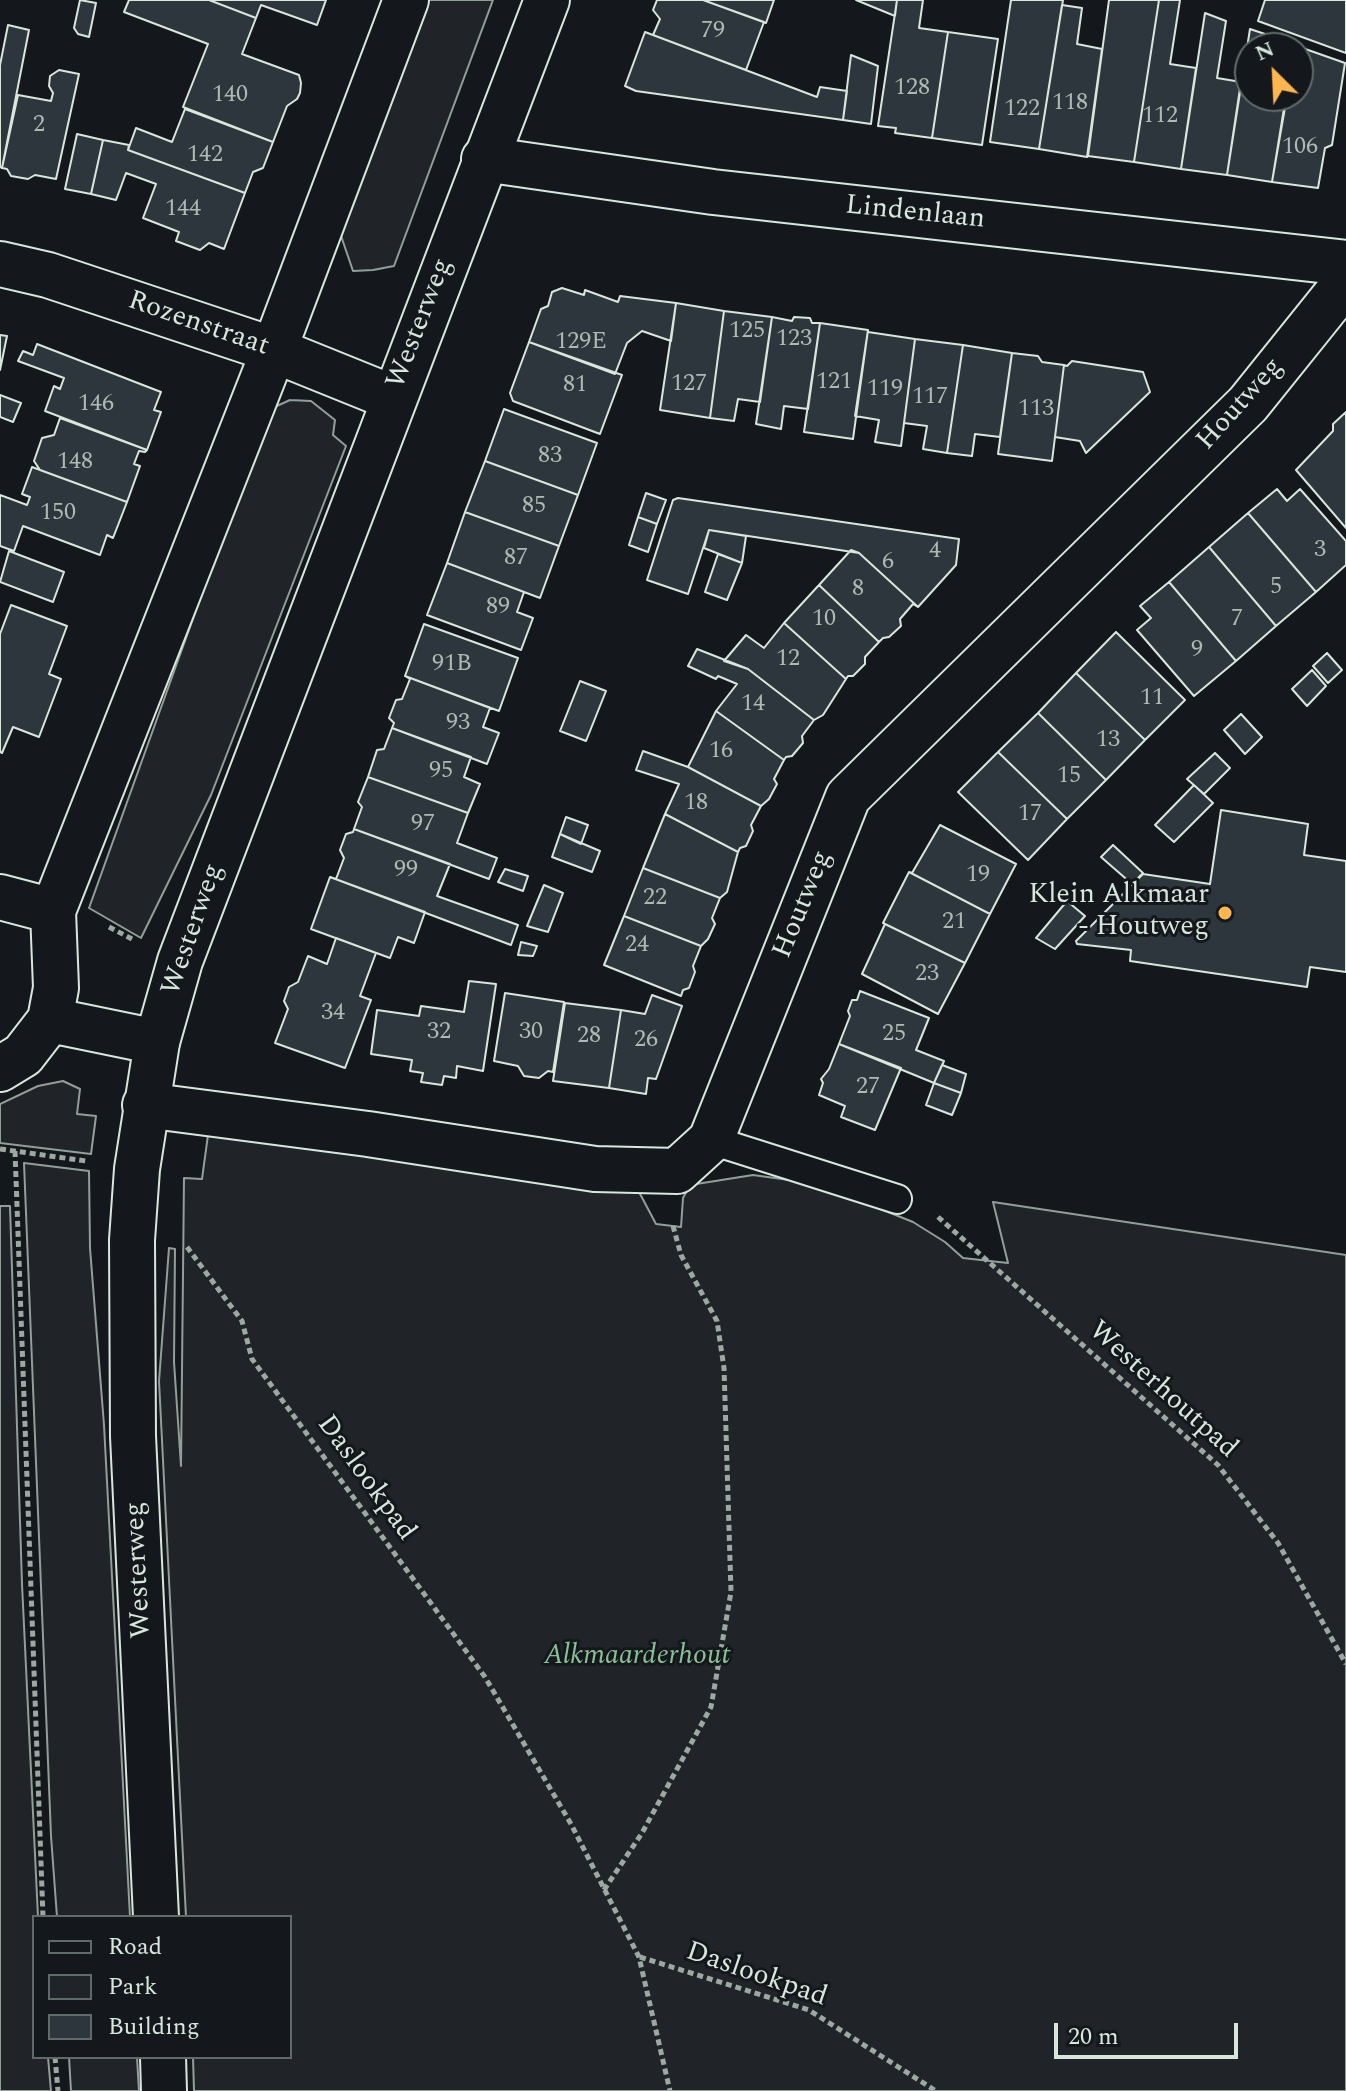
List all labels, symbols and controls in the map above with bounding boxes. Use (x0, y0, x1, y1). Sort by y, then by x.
house number: 79 (701, 18, 725, 46)
north arrow (1234, 32, 1314, 112)
text: N (1250, 33, 1280, 70)
house number: 128 (894, 75, 930, 103)
house number: 140 (212, 82, 248, 110)
house number: 118 (1052, 90, 1088, 118)
house number: 122 (1004, 96, 1040, 124)
house number: 112 (1142, 103, 1178, 131)
house number: 2 (33, 112, 45, 140)
house number: 106 (1282, 134, 1318, 162)
house number: 142 (187, 142, 223, 170)
street label: Lindenlaan (844, 190, 986, 238)
house number: 144 (165, 196, 201, 224)
street label: Westerweg (381, 254, 461, 394)
street label: Rozenstraat (123, 285, 273, 365)
house number: 125 (729, 318, 765, 346)
house number: 123 (776, 326, 812, 354)
house number: 129E (555, 329, 607, 357)
street label: Houtweg (1191, 352, 1291, 458)
house number: 121 (816, 369, 852, 397)
house number: 127 (671, 371, 707, 399)
house number: 81 (563, 372, 587, 400)
house number: 119 (867, 376, 903, 404)
house number: 117 (912, 384, 948, 412)
house number: 146 (78, 391, 114, 419)
house number: 113 (1018, 396, 1054, 424)
house number: 83 (538, 443, 562, 471)
house number: 148 (57, 449, 93, 477)
house number: 85 (522, 493, 546, 521)
house number: 150 (40, 500, 76, 528)
house number: 3 (1314, 537, 1326, 565)
house number: 4 (929, 538, 941, 566)
house number: 87 (504, 545, 528, 573)
house number: 6 (882, 549, 894, 577)
house number: 5 (1270, 574, 1282, 602)
house number: 8 (852, 576, 864, 604)
house number: 89 (486, 594, 510, 622)
house number: 10 (812, 606, 836, 634)
house number: 7 (1231, 606, 1243, 634)
house number: 9 (1191, 637, 1203, 665)
house number: 12 (776, 646, 800, 674)
house number: 91B (432, 651, 472, 679)
house number: 11 (1140, 685, 1164, 713)
house number: 14 (741, 691, 765, 719)
house number: 93 (446, 710, 470, 738)
house number: 13 (1096, 727, 1120, 755)
house number: 16 (709, 738, 733, 766)
house number: 95 (429, 758, 453, 786)
house number: 15 (1057, 763, 1081, 791)
house number: 18 (684, 790, 708, 818)
house number: 17 (1018, 801, 1042, 829)
house number: 97 (411, 811, 435, 839)
street label: Houtweg (767, 846, 841, 964)
house number: 99 (394, 857, 418, 885)
street label: Westerweg (156, 860, 232, 1000)
house number: 19 (966, 862, 990, 890)
place label: Klein Alkmaar - Houtweg (1029, 880, 1209, 946)
house number: 22 (643, 885, 667, 913)
marker: Klein Alkmaar - Houtweg (1216, 904, 1234, 922)
house number: 21 (942, 909, 966, 937)
house number: 24 (625, 932, 649, 960)
house number: 23 (915, 961, 939, 989)
house number: 34 (321, 1000, 345, 1028)
house number: 32 (427, 1019, 451, 1047)
house number: 30 (519, 1019, 543, 1047)
house number: 25 (882, 1021, 906, 1049)
house number: 28 (577, 1023, 601, 1051)
house number: 26 (634, 1027, 658, 1055)
house number: 27 (856, 1074, 880, 1102)
street label: Westerhoutpad (1080, 1315, 1244, 1467)
street label: Daslookpad (308, 1410, 422, 1548)
street label: Westerweg (120, 1501, 160, 1639)
park label: Alkmaarderhout (544, 1641, 730, 1675)
legend (32, 1915, 292, 2059)
text: Road (108, 1929, 162, 1965)
street label: Daslookpad (681, 1936, 831, 2016)
text: Park (108, 1969, 158, 2005)
scale bar (1058, 2007, 1242, 2057)
text: Building (108, 2009, 200, 2045)
text: 20 m (1068, 2019, 1119, 2055)

